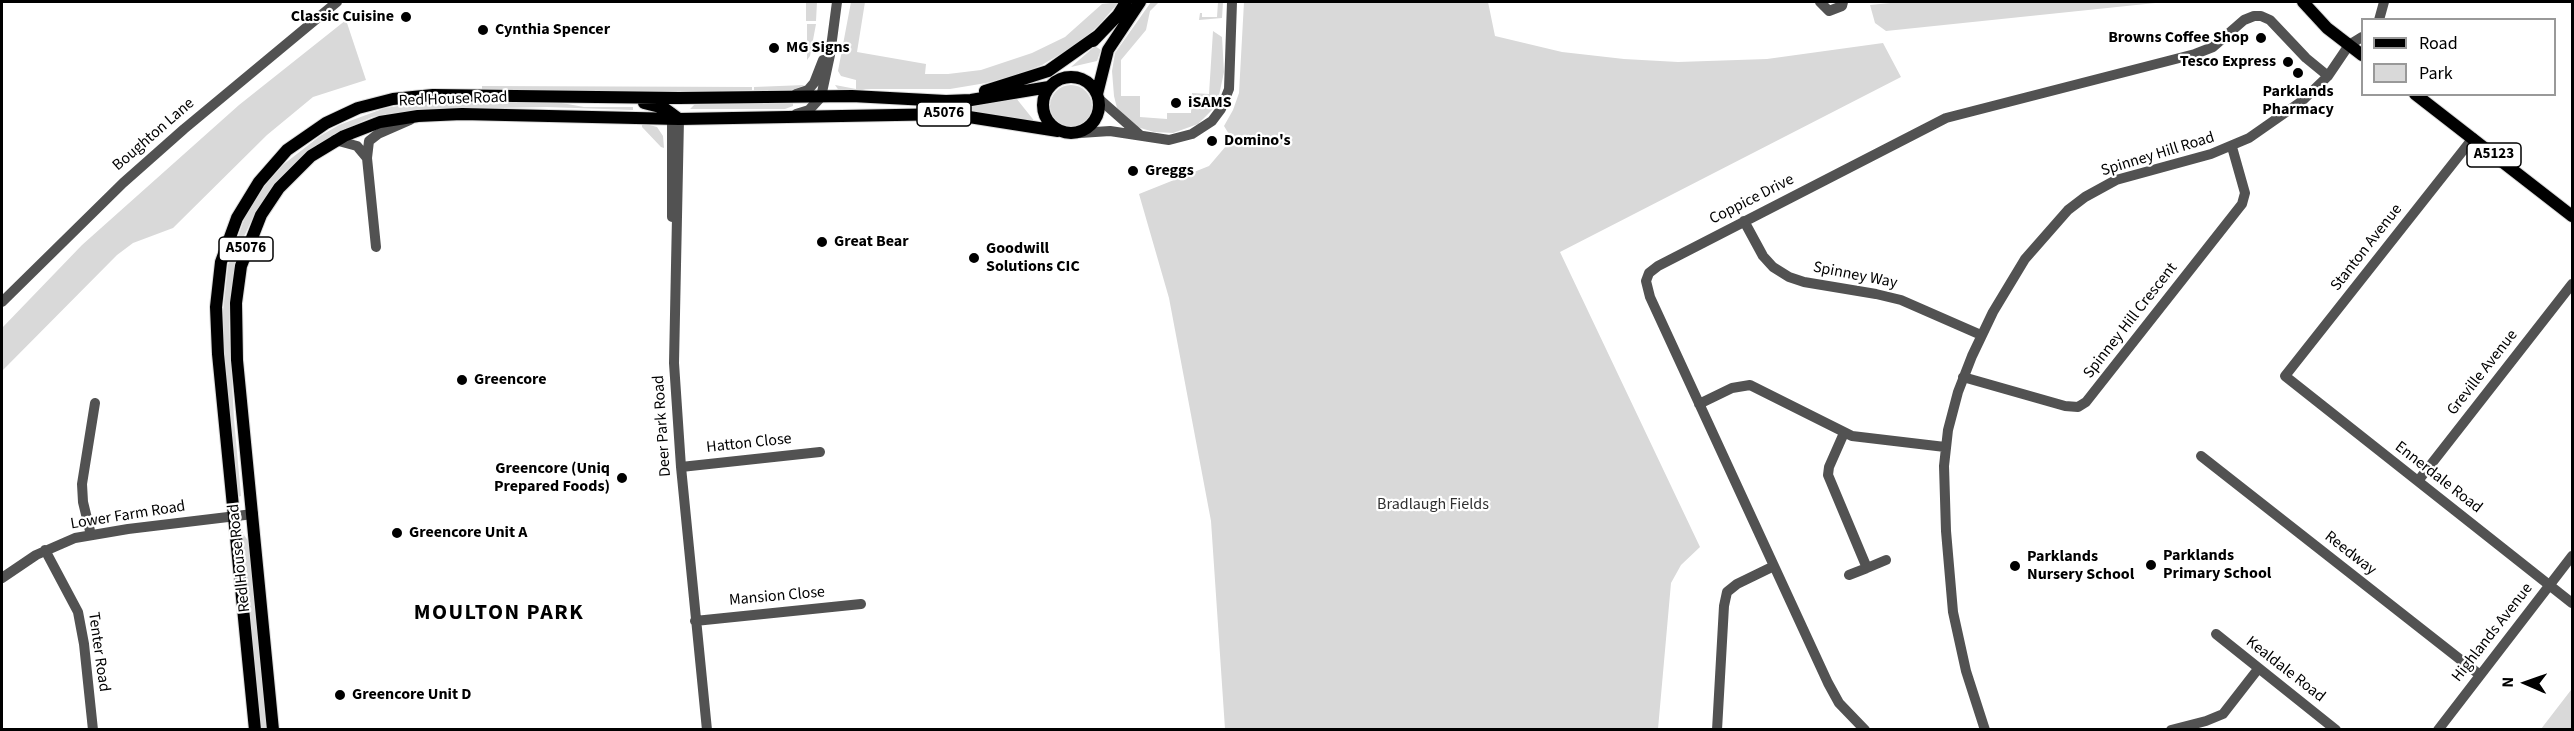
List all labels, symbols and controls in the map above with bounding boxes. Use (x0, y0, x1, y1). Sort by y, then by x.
place label: Classic Cuisine (291, 7, 394, 27)
marker: Classic Cuisine (399, 10, 413, 24)
legend (2361, 18, 2556, 96)
place label: Cynthia Spencer (495, 20, 610, 40)
marker: Cynthia Spencer (476, 23, 490, 37)
place label: Browns Coffee Shop (2108, 28, 2249, 48)
marker: Browns Coffee Shop (2254, 31, 2268, 45)
text: Road (2419, 31, 2458, 56)
place label: MG Signs (786, 38, 850, 58)
marker: MG Signs (767, 41, 781, 55)
place label: Tesco Express (2180, 52, 2276, 72)
marker: Tesco Express (2281, 55, 2295, 69)
text: Park (2419, 61, 2453, 86)
marker: Parklands Pharmacy (2291, 66, 2305, 80)
place label: Parklands Pharmacy (2262, 82, 2334, 120)
street label: Red House Road (398, 89, 508, 111)
place label: iSAMS (1188, 93, 1232, 113)
street label: Boughton Lane (109, 94, 199, 176)
marker: iSAMS (1169, 96, 1183, 110)
road number: A5076 (917, 102, 971, 126)
street label: Spinney Hill Road (2099, 129, 2217, 181)
place label: Domino's (1224, 131, 1291, 151)
marker: Domino's (1205, 134, 1219, 148)
road number: A5123 (2467, 143, 2521, 167)
place label: Greggs (1145, 161, 1194, 181)
marker: Greggs (1126, 164, 1140, 178)
street label: Coppice Drive (1707, 171, 1797, 229)
street label: Stanton Avenue (2327, 201, 2407, 295)
place label: Great Bear (834, 232, 909, 252)
marker: Great Bear (815, 235, 829, 249)
road number: A5076 (219, 237, 273, 261)
place label: Goodwill Solutions CIC (986, 239, 1080, 277)
marker: Goodwill Solutions CIC (967, 251, 981, 265)
street label: Spinney Way (1811, 258, 1899, 294)
street label: Spinney Hill Crescent (2080, 259, 2182, 383)
street label: Greville Avenue (2444, 326, 2522, 420)
place label: Greencore (474, 370, 547, 390)
marker: Greencore (455, 373, 469, 387)
street label: Deer Park Road (650, 374, 676, 478)
street label: Hatton Close (705, 430, 793, 458)
street label: Ennerdale Road (2390, 438, 2486, 518)
place label: Greencore (Uniq Prepared Foods) (494, 459, 610, 497)
marker: Greencore (Uniq Prepared Foods) (615, 471, 629, 485)
park label: Bradlaugh Fields (1377, 495, 1489, 515)
street label: Lower Farm Road (69, 497, 187, 535)
street label: Red House Road (225, 503, 255, 613)
place label: Greencore Unit A (409, 523, 527, 543)
marker: Greencore Unit A (390, 526, 404, 540)
street label: Reedway (2320, 528, 2380, 580)
place label: Parklands Primary School (2163, 546, 2271, 584)
place label: Parklands Nursery School (2027, 547, 2134, 585)
marker: Parklands Primary School (2144, 558, 2158, 572)
marker: Parklands Nursery School (2008, 559, 2022, 573)
street label: Highlands Avenue (2448, 580, 2538, 686)
street label: Mansion Close (728, 583, 826, 611)
district label: MOULTON PARK (414, 601, 584, 627)
street label: Tenter Road (83, 611, 113, 693)
street label: Kealdale Road (2241, 633, 2329, 707)
north arrow (2496, 653, 2556, 713)
text: N (2497, 677, 2519, 688)
place label: Greencore Unit D (352, 685, 471, 705)
marker: Greencore Unit D (333, 688, 347, 702)

